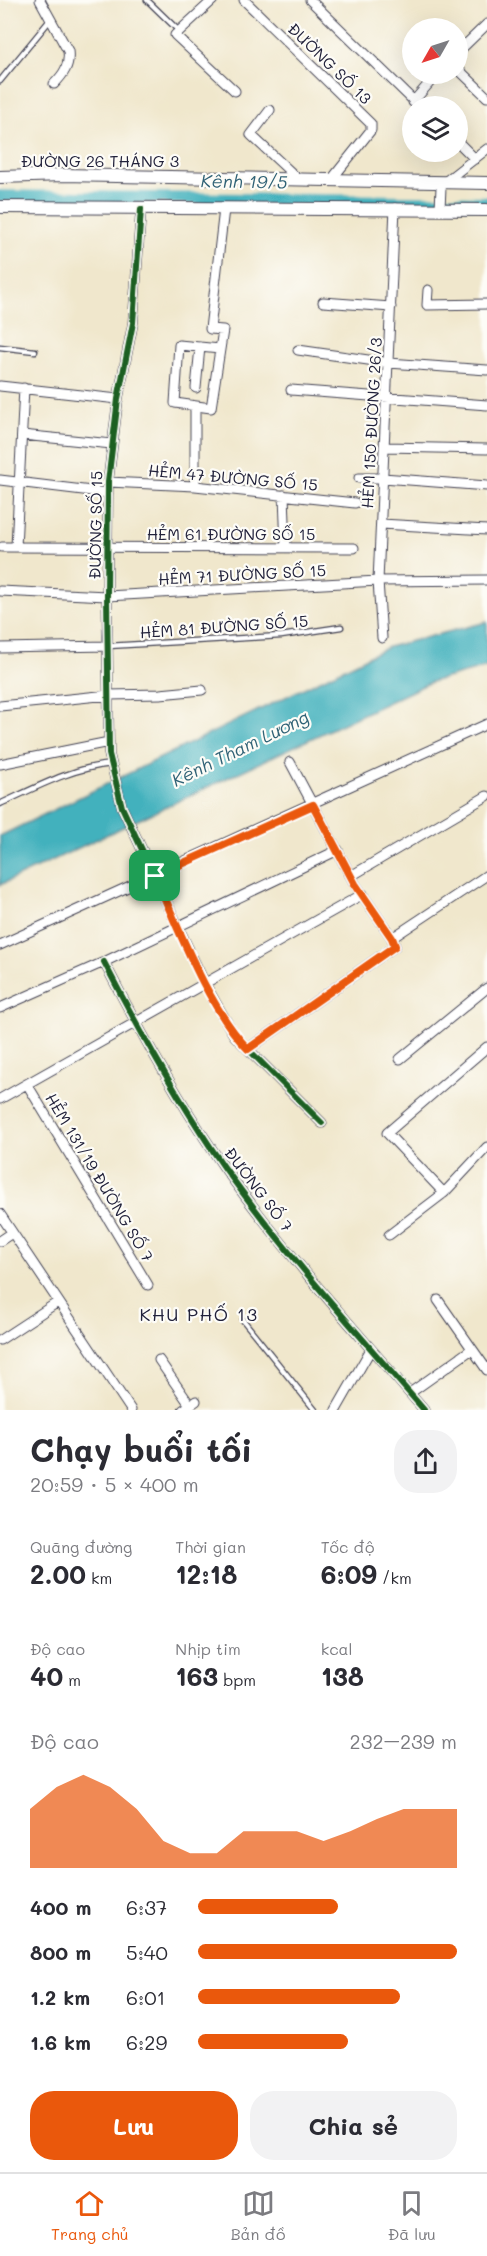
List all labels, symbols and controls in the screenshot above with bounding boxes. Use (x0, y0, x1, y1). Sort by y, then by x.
street label: ĐƯỜNG SỐ 13 (284, 18, 376, 108)
north arrow (402, 18, 468, 84)
map controls (402, 18, 468, 162)
button: layers (402, 96, 468, 162)
street label: ĐƯỜNG 26 THÁNG 3 (21, 150, 179, 171)
water label: Kênh 19/5 (201, 168, 288, 194)
street label: HẺM 150 ĐƯỜNG 26/3 (356, 337, 386, 509)
street label: HẺM 47 ĐƯỜNG SỐ 15 (147, 459, 319, 495)
street label: ĐƯỜNG SỐ 15 (84, 471, 106, 579)
street label: HẺM 61 ĐƯỜNG SỐ 15 (147, 523, 315, 544)
street label: HẺM 71 ĐƯỜNG SỐ 15 (158, 559, 326, 589)
street label: HẺM 81 ĐƯỜNG SỐ 15 (139, 610, 309, 642)
water label: Kênh Tham Lương (167, 704, 313, 792)
pin (129, 850, 180, 901)
icon: arrive (138, 859, 171, 892)
street label: HẺM 131/19 ĐƯỜNG SỐ 7 (41, 1089, 159, 1265)
street label: ĐƯỜNG SỐ 7 (220, 1142, 298, 1236)
district label: KHU PHỐ 13 (140, 1302, 258, 1326)
text: Chạy buổi tối (30, 1427, 253, 1470)
button: share (394, 1430, 457, 1493)
text: 20:59 · 5 × 400 m (30, 1471, 199, 1497)
text: Quãng đường (30, 1536, 132, 1557)
text: Thời gian (175, 1536, 246, 1557)
text: Tốc độ (321, 1536, 375, 1557)
text: 2.00 (30, 1557, 86, 1591)
text: 12:18 (175, 1557, 237, 1591)
text: 6:09 (321, 1557, 377, 1591)
text: km (86, 1567, 112, 1588)
text: /km (377, 1567, 412, 1588)
text: Độ cao (30, 1638, 85, 1659)
text: Nhịp tim (175, 1638, 241, 1659)
text: kcal (321, 1638, 353, 1659)
text: 40 (30, 1659, 63, 1693)
text: 163 (175, 1659, 218, 1693)
text: 138 (321, 1659, 364, 1693)
text: m (63, 1669, 81, 1690)
text: bpm (218, 1669, 256, 1690)
text: Độ cao (30, 1728, 99, 1754)
text: 232–239 m (350, 1728, 457, 1754)
text: 400 m (30, 1894, 91, 1920)
text: 6:37 (126, 1894, 167, 1920)
text: 800 m (30, 1939, 91, 1965)
text: 5:40 (126, 1939, 168, 1965)
text: 1.2 km (30, 1984, 90, 2010)
text: 6:01 (126, 1984, 166, 2010)
text: 1.6 km (30, 2029, 91, 2055)
text: 6:29 (126, 2029, 167, 2055)
button: Lưu (30, 2091, 238, 2160)
button: Chia sẻ (250, 2091, 457, 2160)
tab: Trang chủ (51, 2187, 128, 2244)
tab: Bản đồ (231, 2187, 286, 2244)
tab: Đã lưu (388, 2187, 436, 2244)

